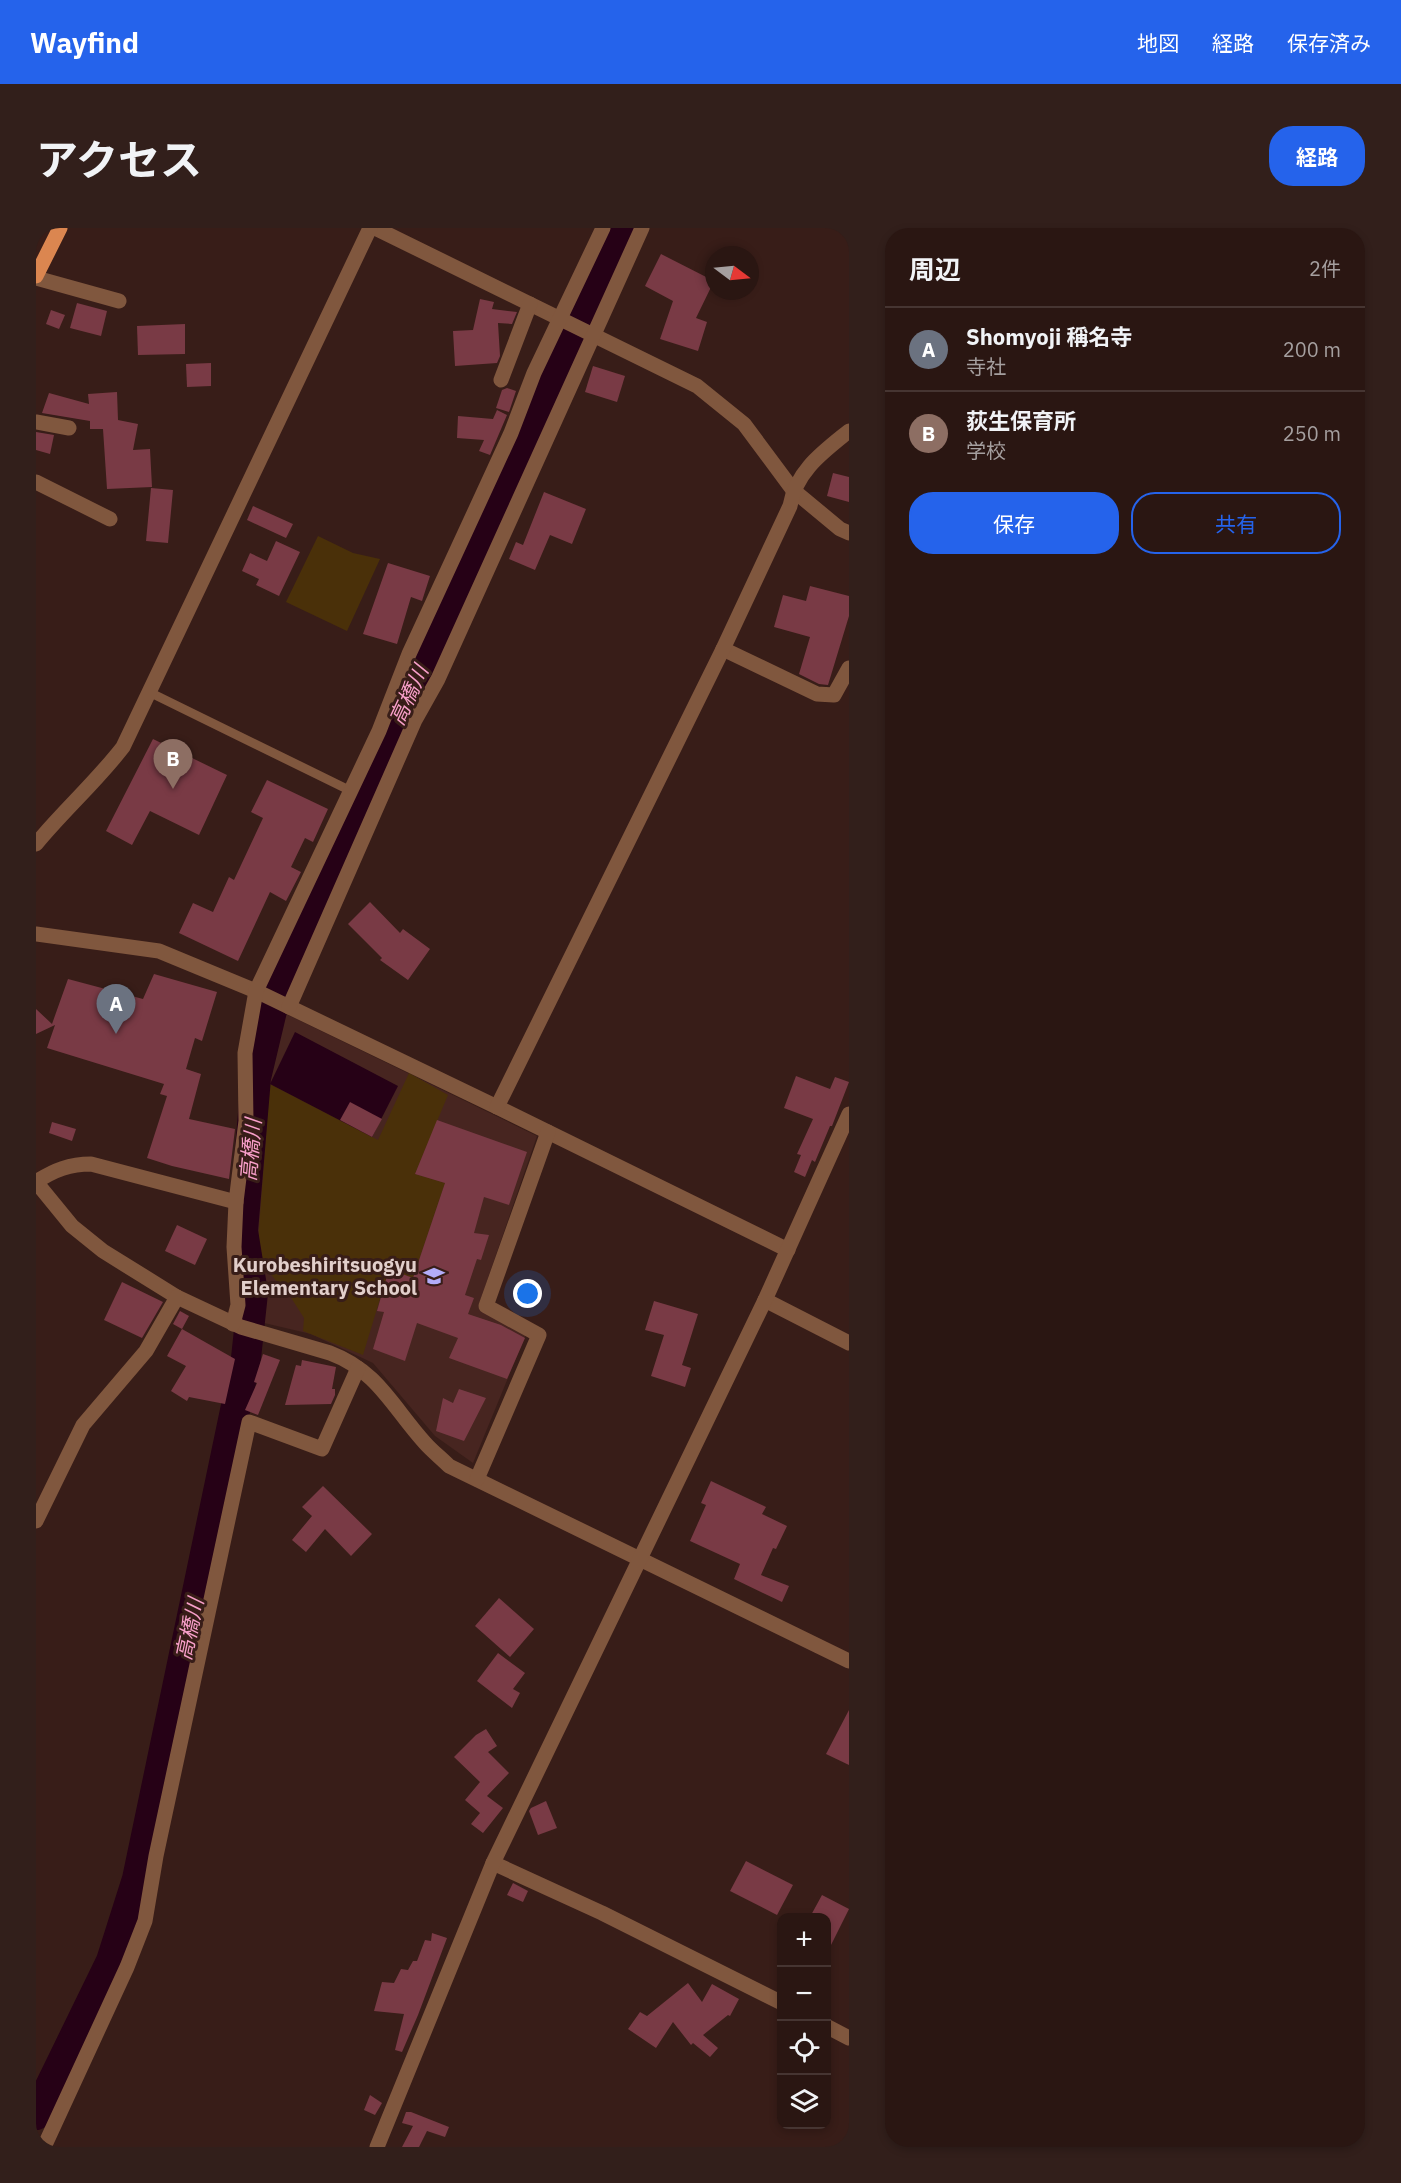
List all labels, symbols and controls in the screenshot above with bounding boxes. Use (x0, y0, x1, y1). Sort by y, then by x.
text: Wayfind (30, 24, 139, 61)
text: 地図 (1137, 29, 1179, 57)
text: 経路 (1212, 29, 1254, 57)
text: 保存済み (1287, 29, 1371, 57)
button: 経路 (1269, 126, 1365, 186)
text: アクセス (36, 132, 202, 187)
north arrow (705, 246, 759, 300)
text: 周辺 (909, 252, 961, 286)
text: 2件 (1309, 255, 1341, 282)
text: Shomyoji 稱名寺 (966, 322, 1133, 351)
text: A (922, 336, 935, 363)
text: 200 m (1283, 336, 1341, 363)
text: 寺社 (966, 353, 1006, 380)
text: 荻生保育所 (966, 406, 1076, 435)
text: B (922, 420, 935, 447)
text: 250 m (1283, 420, 1341, 447)
text: 学校 (966, 437, 1006, 464)
button: 保存 (909, 492, 1119, 554)
button: 共有 (1131, 492, 1341, 554)
water label: 高橋川 (382, 659, 435, 729)
pin: B (154, 740, 192, 789)
pin: A (96, 984, 136, 1034)
water label: 高橋川 (233, 1115, 267, 1183)
place label: Kurobeshiritsuogyu Elementary School (233, 1251, 417, 1301)
school or university icon: Kurobeshiritsuogyu Elementary School (422, 1264, 446, 1288)
your location (513, 1279, 542, 1308)
water label: 高橋川 (169, 1593, 210, 1663)
map controls (777, 1913, 831, 2129)
button: + (777, 1913, 831, 1967)
button: − (777, 1967, 831, 2021)
button: locate (777, 2021, 831, 2075)
button: layers (777, 2075, 831, 2129)

